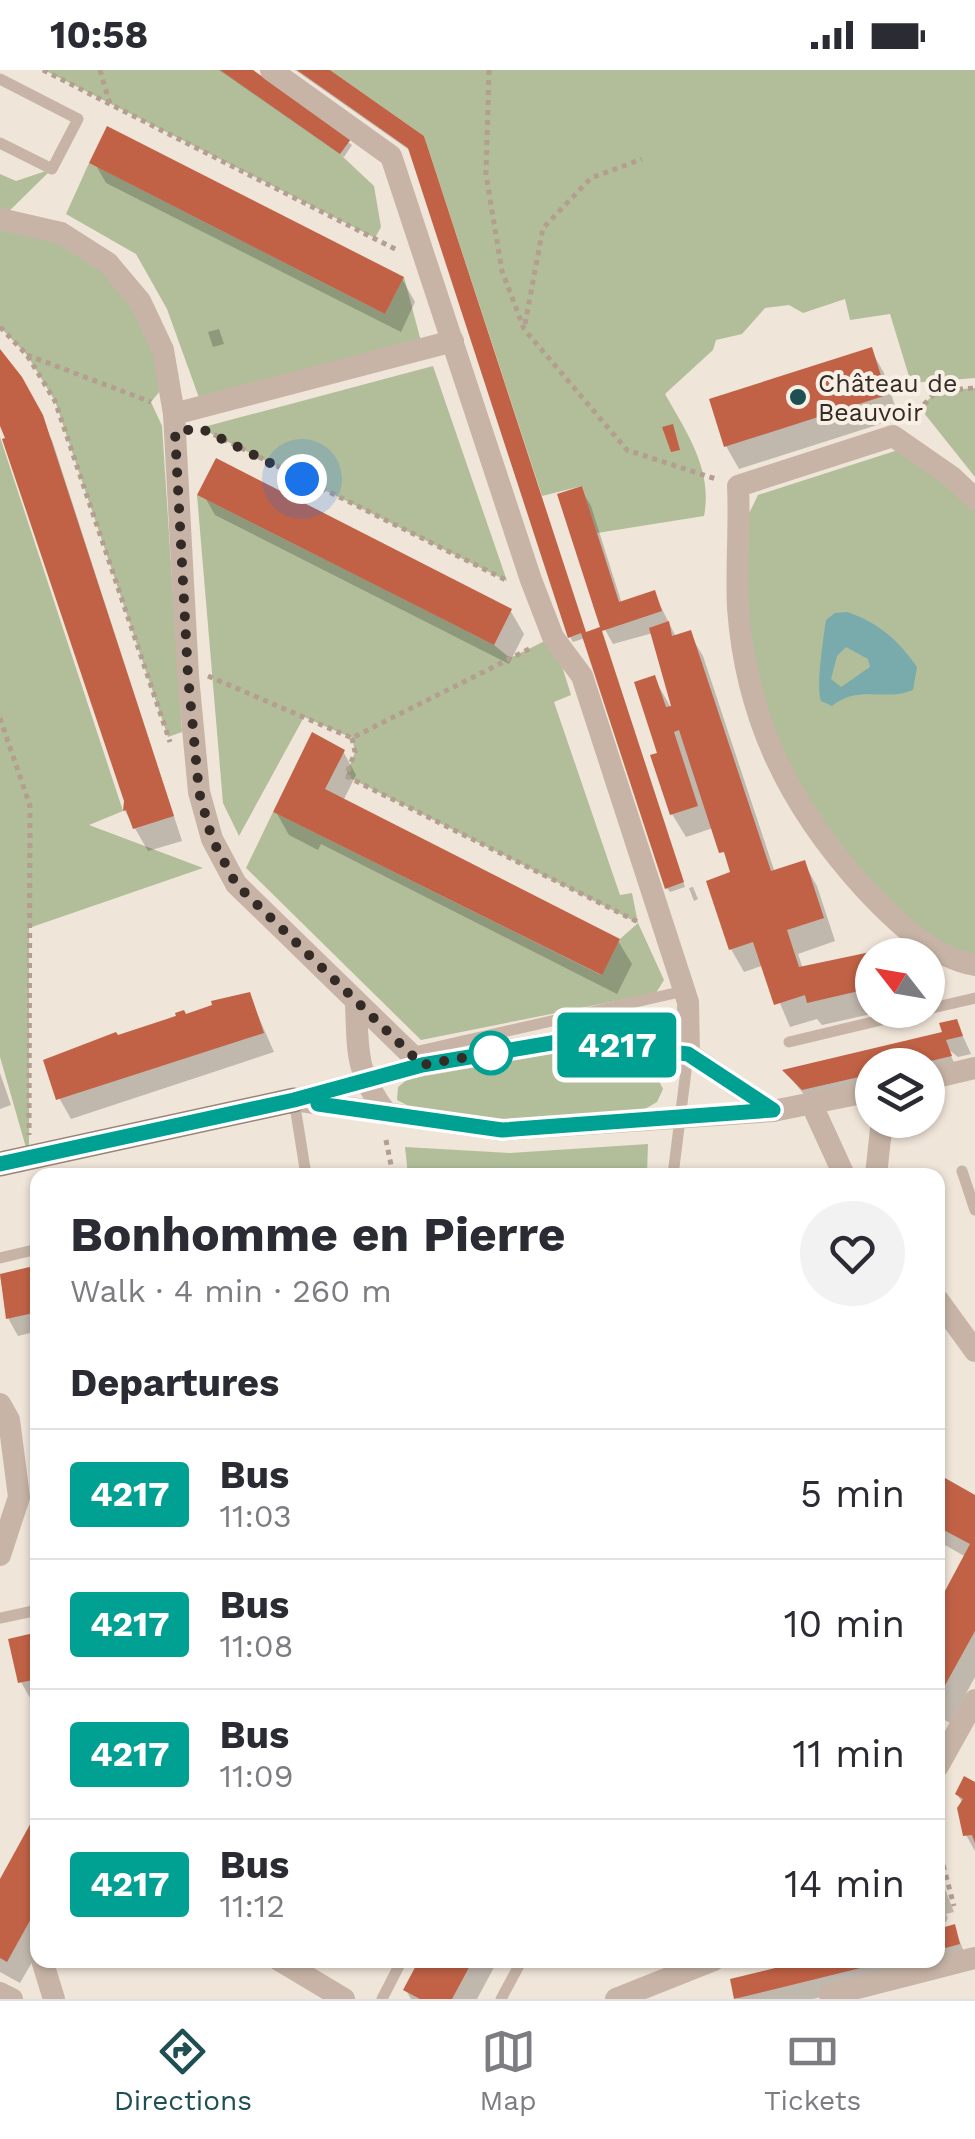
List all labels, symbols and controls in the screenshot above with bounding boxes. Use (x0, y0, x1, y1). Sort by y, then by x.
text: 10:58 (50, 13, 148, 57)
place label: Château de Beauvoir (818, 369, 957, 427)
marker: Château de Beauvoir (787, 386, 809, 408)
your location (277, 454, 327, 504)
north arrow (855, 938, 945, 1028)
map controls (855, 938, 945, 1138)
line badge: 4217 (547, 1012, 687, 1078)
text: 4217 (577, 1024, 657, 1066)
unlabelled marker (470, 1032, 512, 1074)
button: layers (855, 1048, 945, 1138)
button: heart (800, 1201, 905, 1306)
text: Bonhomme en Pierre (70, 1206, 566, 1263)
text: Walk · 4 min · 260 m (70, 1272, 392, 1310)
text: Departures (70, 1361, 279, 1405)
text: Bus (219, 1453, 289, 1497)
text: 5 min (800, 1472, 905, 1516)
text: 4217 (90, 1473, 169, 1515)
text: 11:03 (219, 1497, 292, 1535)
text: Bus (219, 1583, 289, 1627)
text: 10 min (784, 1602, 905, 1646)
text: 4217 (90, 1603, 169, 1645)
text: 11:08 (219, 1627, 293, 1665)
text: Bus (219, 1713, 289, 1757)
text: 11 min (793, 1732, 905, 1776)
text: 4217 (90, 1733, 169, 1775)
text: 11:09 (219, 1757, 294, 1795)
text: Bus (219, 1843, 289, 1887)
text: 14 min (784, 1862, 905, 1906)
text: 4217 (90, 1863, 169, 1905)
text: 11:12 (219, 1887, 285, 1925)
tab: Directions (114, 2024, 252, 2117)
tab: Map (480, 2024, 537, 2117)
tab: Tickets (764, 2024, 861, 2117)

